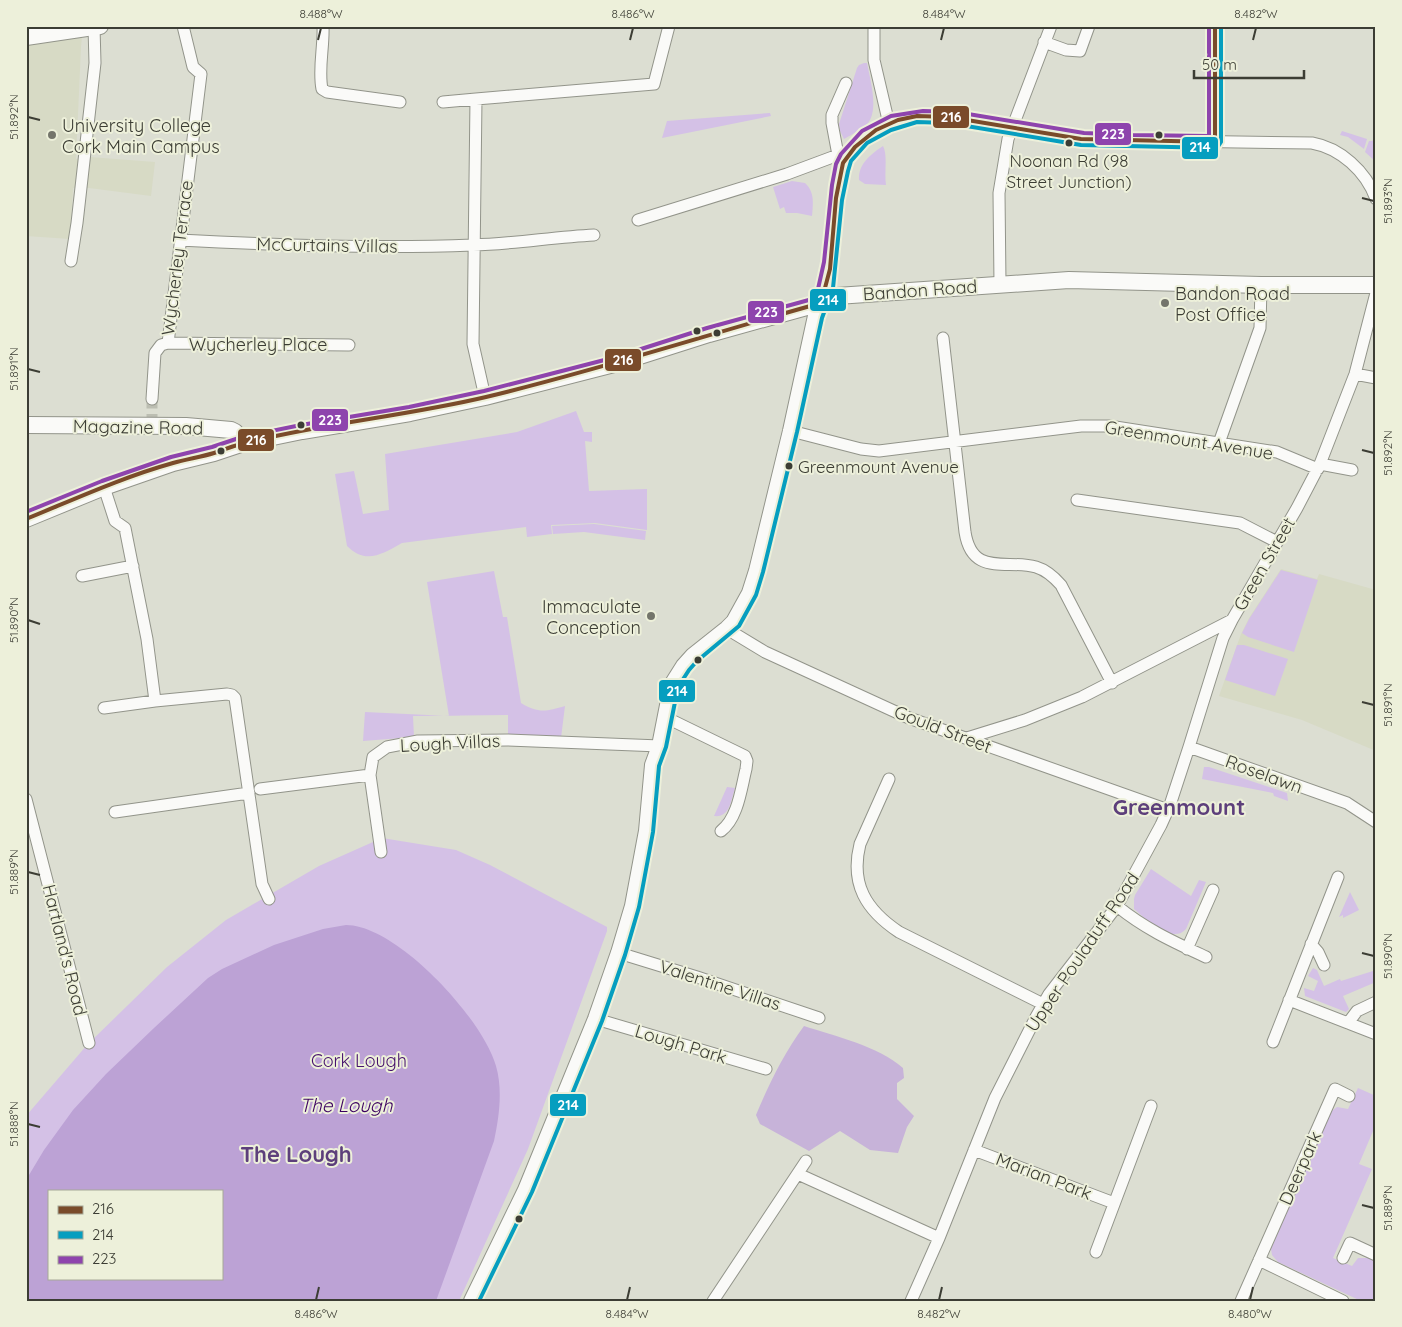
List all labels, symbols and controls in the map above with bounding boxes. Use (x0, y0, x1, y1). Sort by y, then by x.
text: 8.488°W (299, 6, 343, 21)
text: 8.486°W (611, 6, 655, 21)
text: 8.484°W (923, 6, 966, 21)
text: 8.482°W (1234, 6, 1278, 21)
scale bar (1194, 48, 1304, 80)
text: 50 m (1202, 55, 1237, 74)
text: 51.892°N (6, 94, 21, 140)
line badge: 216 (932, 105, 970, 129)
text: 216 (940, 108, 962, 126)
place label: University College Cork Main Campus (62, 114, 220, 158)
line badge: 223 (1094, 122, 1132, 146)
text: 223 (1101, 125, 1125, 143)
marker: University College Cork Main Campus (46, 129, 58, 141)
unlabelled marker (1154, 130, 1164, 140)
line badge: 214 (1181, 136, 1219, 160)
marker: Noonan Rd (98 Street Junction) (1064, 138, 1074, 148)
text: 214 (1189, 138, 1211, 156)
place label: Noonan Rd (98 Street Junction) (1007, 150, 1131, 192)
text: 51.893°N (1380, 178, 1395, 224)
street label: Wycherley Terrace (156, 179, 198, 337)
street label: McCurtains Villas (256, 232, 398, 258)
street label: Bandon Road (862, 275, 978, 305)
place label: Bandon Road Post Office (1175, 282, 1290, 326)
line badge: 214 (809, 288, 847, 312)
text: 214 (817, 291, 839, 309)
marker: Bandon Road Post Office (1159, 297, 1171, 309)
line badge: 223 (747, 300, 785, 324)
text: 223 (754, 303, 778, 321)
unlabelled marker (692, 326, 702, 336)
unlabelled marker (712, 328, 722, 338)
street label: Wycherley Place (189, 333, 327, 356)
text: 51.891°N (6, 347, 21, 391)
line badge: 216 (604, 348, 642, 372)
text: 216 (612, 351, 634, 369)
line badge: 223 (311, 408, 349, 432)
text: 223 (318, 411, 342, 429)
street label: Magazine Road (73, 414, 203, 440)
street label: Greenmount Avenue (1103, 415, 1275, 465)
unlabelled marker (296, 420, 306, 430)
line badge: 216 (237, 428, 275, 452)
text: 51.892°N (1380, 430, 1395, 476)
text: 216 (245, 431, 267, 449)
unlabelled marker (216, 446, 226, 456)
place label: Greenmount Avenue (798, 456, 959, 477)
marker: Greenmount Avenue (784, 461, 794, 471)
street label: Green Street (1228, 513, 1300, 615)
place label: Immaculate Conception (542, 595, 641, 639)
text: 51.890°N (6, 597, 21, 643)
marker: Immaculate Conception (645, 610, 657, 622)
unlabelled marker (693, 655, 703, 665)
line badge: 214 (658, 679, 696, 703)
text: 214 (666, 682, 688, 700)
text: 51.891°N (1380, 683, 1395, 727)
street label: Gould Street (891, 700, 995, 758)
street label: Lough Villas (399, 729, 501, 757)
street label: Roselawn (1222, 749, 1306, 799)
district label: Greenmount (1113, 793, 1245, 821)
text: 51.889°N (6, 849, 21, 895)
street label: Upper Pouladuff Road (1020, 868, 1144, 1036)
street label: Hartland's Road (38, 882, 92, 1018)
text: 51.890°N (1380, 933, 1395, 979)
street label: Valentine Villas (656, 955, 784, 1015)
street label: Lough Park (632, 1019, 730, 1069)
park label: Cork Lough (311, 1049, 407, 1072)
water label: The Lough (299, 1093, 394, 1117)
line badge: 214 (549, 1093, 587, 1117)
text: 214 (557, 1096, 579, 1114)
text: 51.888°N (6, 1101, 21, 1147)
street label: Deerpark (1273, 1127, 1327, 1209)
district label: The Lough (240, 1140, 352, 1168)
street label: Marian Park (993, 1147, 1095, 1205)
text: 51.889°N (1380, 1185, 1395, 1231)
legend (48, 1190, 222, 1280)
text: 216 (92, 1199, 114, 1218)
unlabelled marker (514, 1214, 524, 1224)
text: 214 (92, 1225, 114, 1244)
text: 223 (92, 1249, 117, 1268)
text: 8.486°W (294, 1306, 338, 1321)
text: 8.484°W (606, 1306, 649, 1321)
text: 8.482°W (917, 1306, 961, 1321)
text: 8.480°W (1228, 1306, 1272, 1321)

